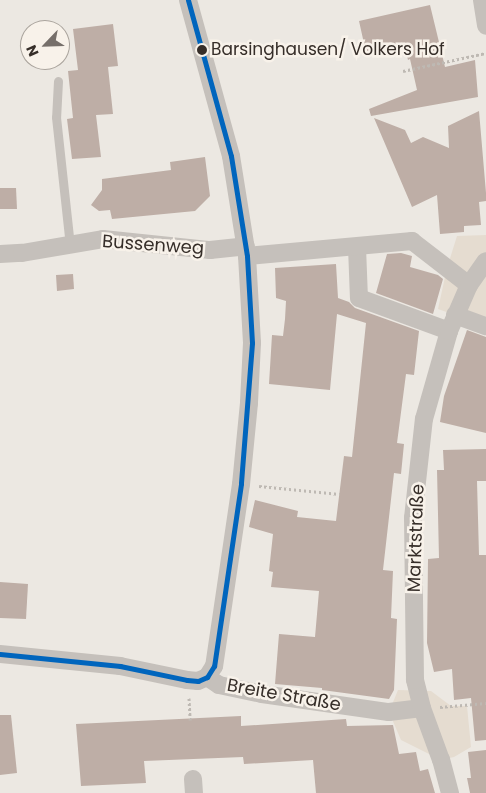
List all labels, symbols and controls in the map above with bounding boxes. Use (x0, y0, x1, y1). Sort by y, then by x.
north arrow (20, 20, 70, 70)
place label: Barsinghausen/ Volkers Hof (211, 40, 445, 60)
text: N (21, 42, 43, 60)
marker: Barsinghausen/ Volkers Hof (197, 45, 207, 55)
street label: Bussenweg (101, 231, 205, 259)
street label: Marktstraße (403, 483, 429, 593)
street label: Breite Straße (225, 674, 343, 716)

